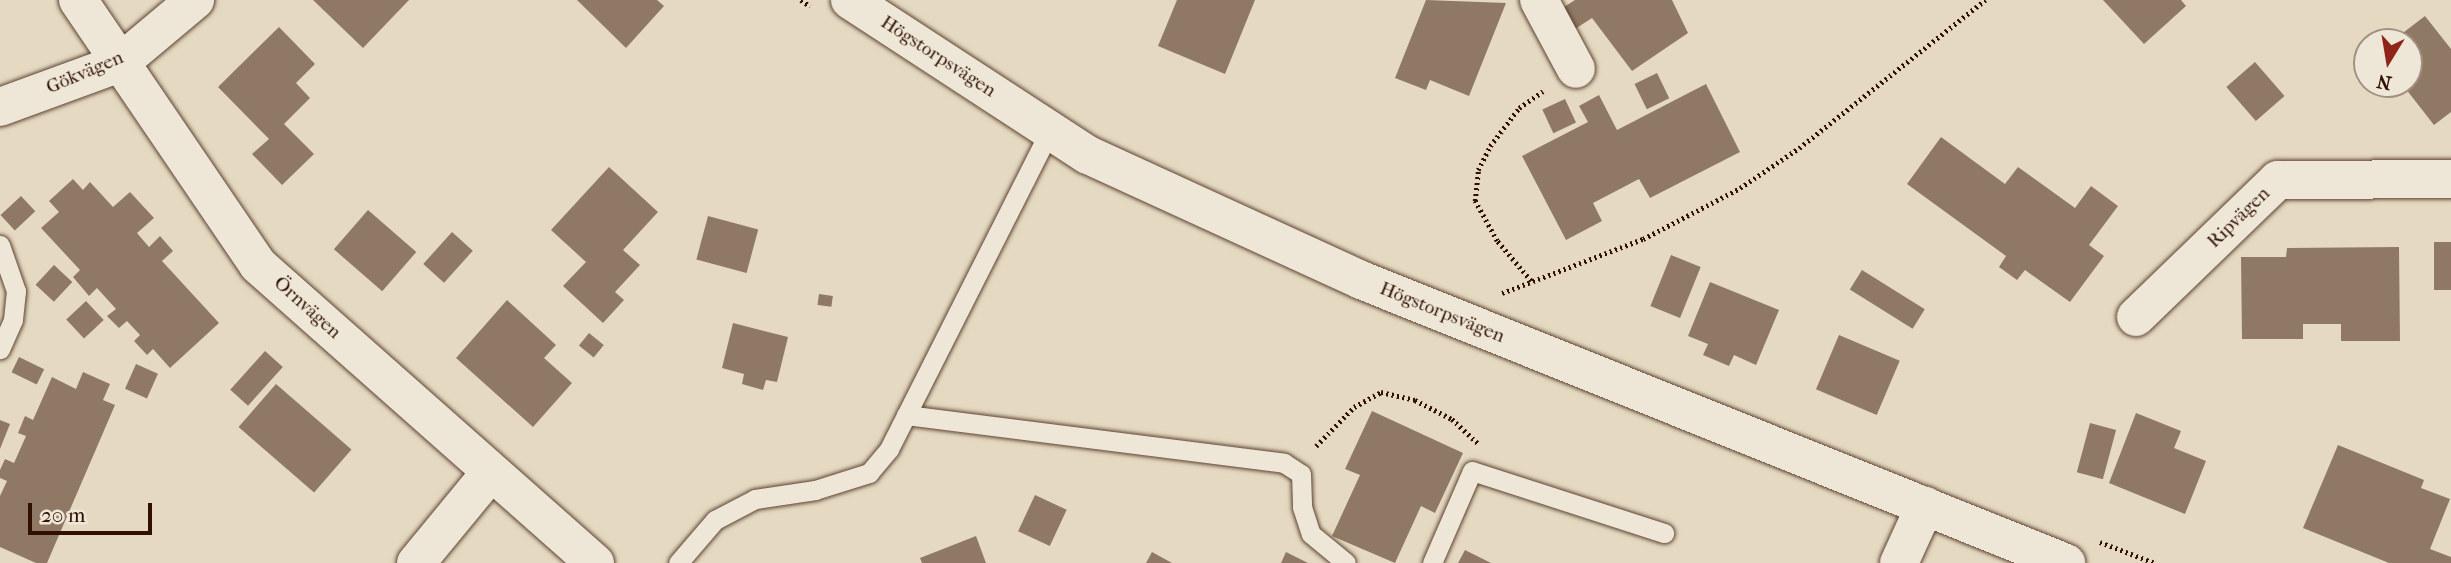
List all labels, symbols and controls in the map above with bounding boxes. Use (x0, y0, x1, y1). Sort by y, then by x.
street label: Högstorpsvägen (876, 11, 1000, 103)
north arrow (2353, 28, 2423, 98)
street label: Gökvägen (43, 47, 127, 99)
text: N (2375, 69, 2394, 94)
street label: Ripvägen (2203, 183, 2275, 253)
street label: Örnvägen (269, 272, 345, 344)
street label: Högstorpsvägen (1376, 278, 1508, 348)
scale bar (32, 490, 156, 534)
text: 20 m (41, 503, 85, 527)

